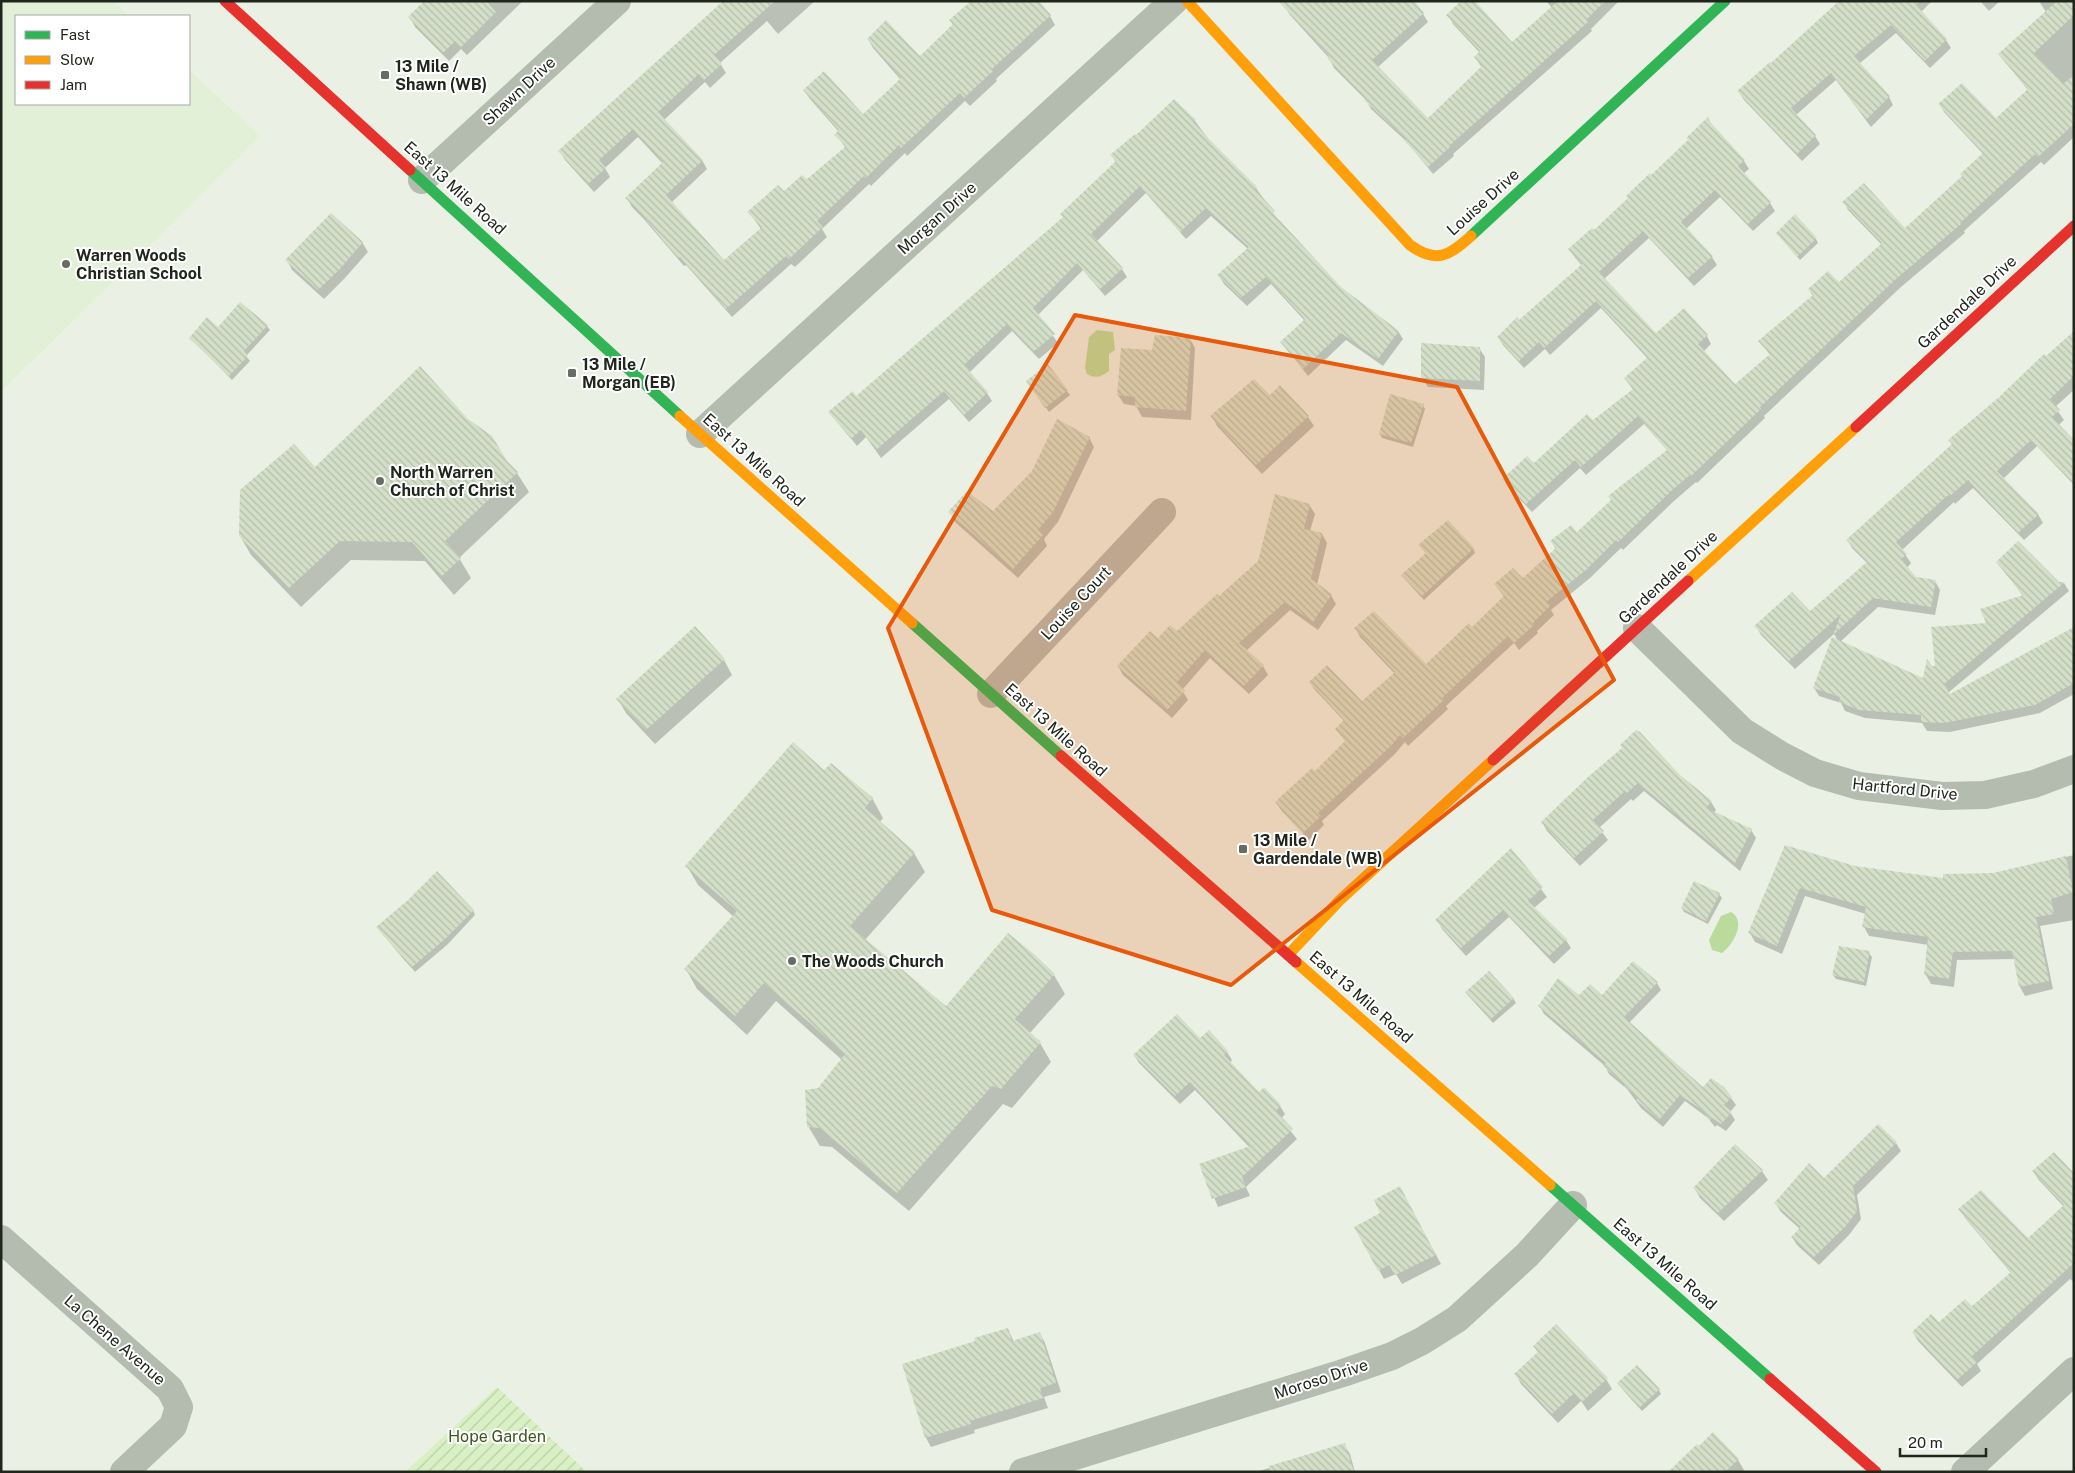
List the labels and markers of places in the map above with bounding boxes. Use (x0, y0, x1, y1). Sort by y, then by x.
place label: 13 Mile / Shawn (WB) (395, 57, 487, 94)
marker: 13 Mile / Shawn (WB) (379, 69, 391, 81)
place label: Warren Woods Christian School (76, 246, 202, 283)
marker: Warren Woods Christian School (60, 258, 72, 270)
place label: 13 Mile / Morgan (EB) (582, 355, 676, 392)
marker: 13 Mile / Morgan (EB) (566, 367, 578, 379)
place label: North Warren Church of Christ (390, 463, 515, 500)
marker: North Warren Church of Christ (374, 475, 386, 487)
place label: 13 Mile / Gardendale (WB) (1253, 831, 1383, 868)
marker: 13 Mile / Gardendale (WB) (1237, 843, 1249, 855)
place label: The Woods Church (802, 952, 944, 971)
marker: The Woods Church (786, 955, 798, 967)

